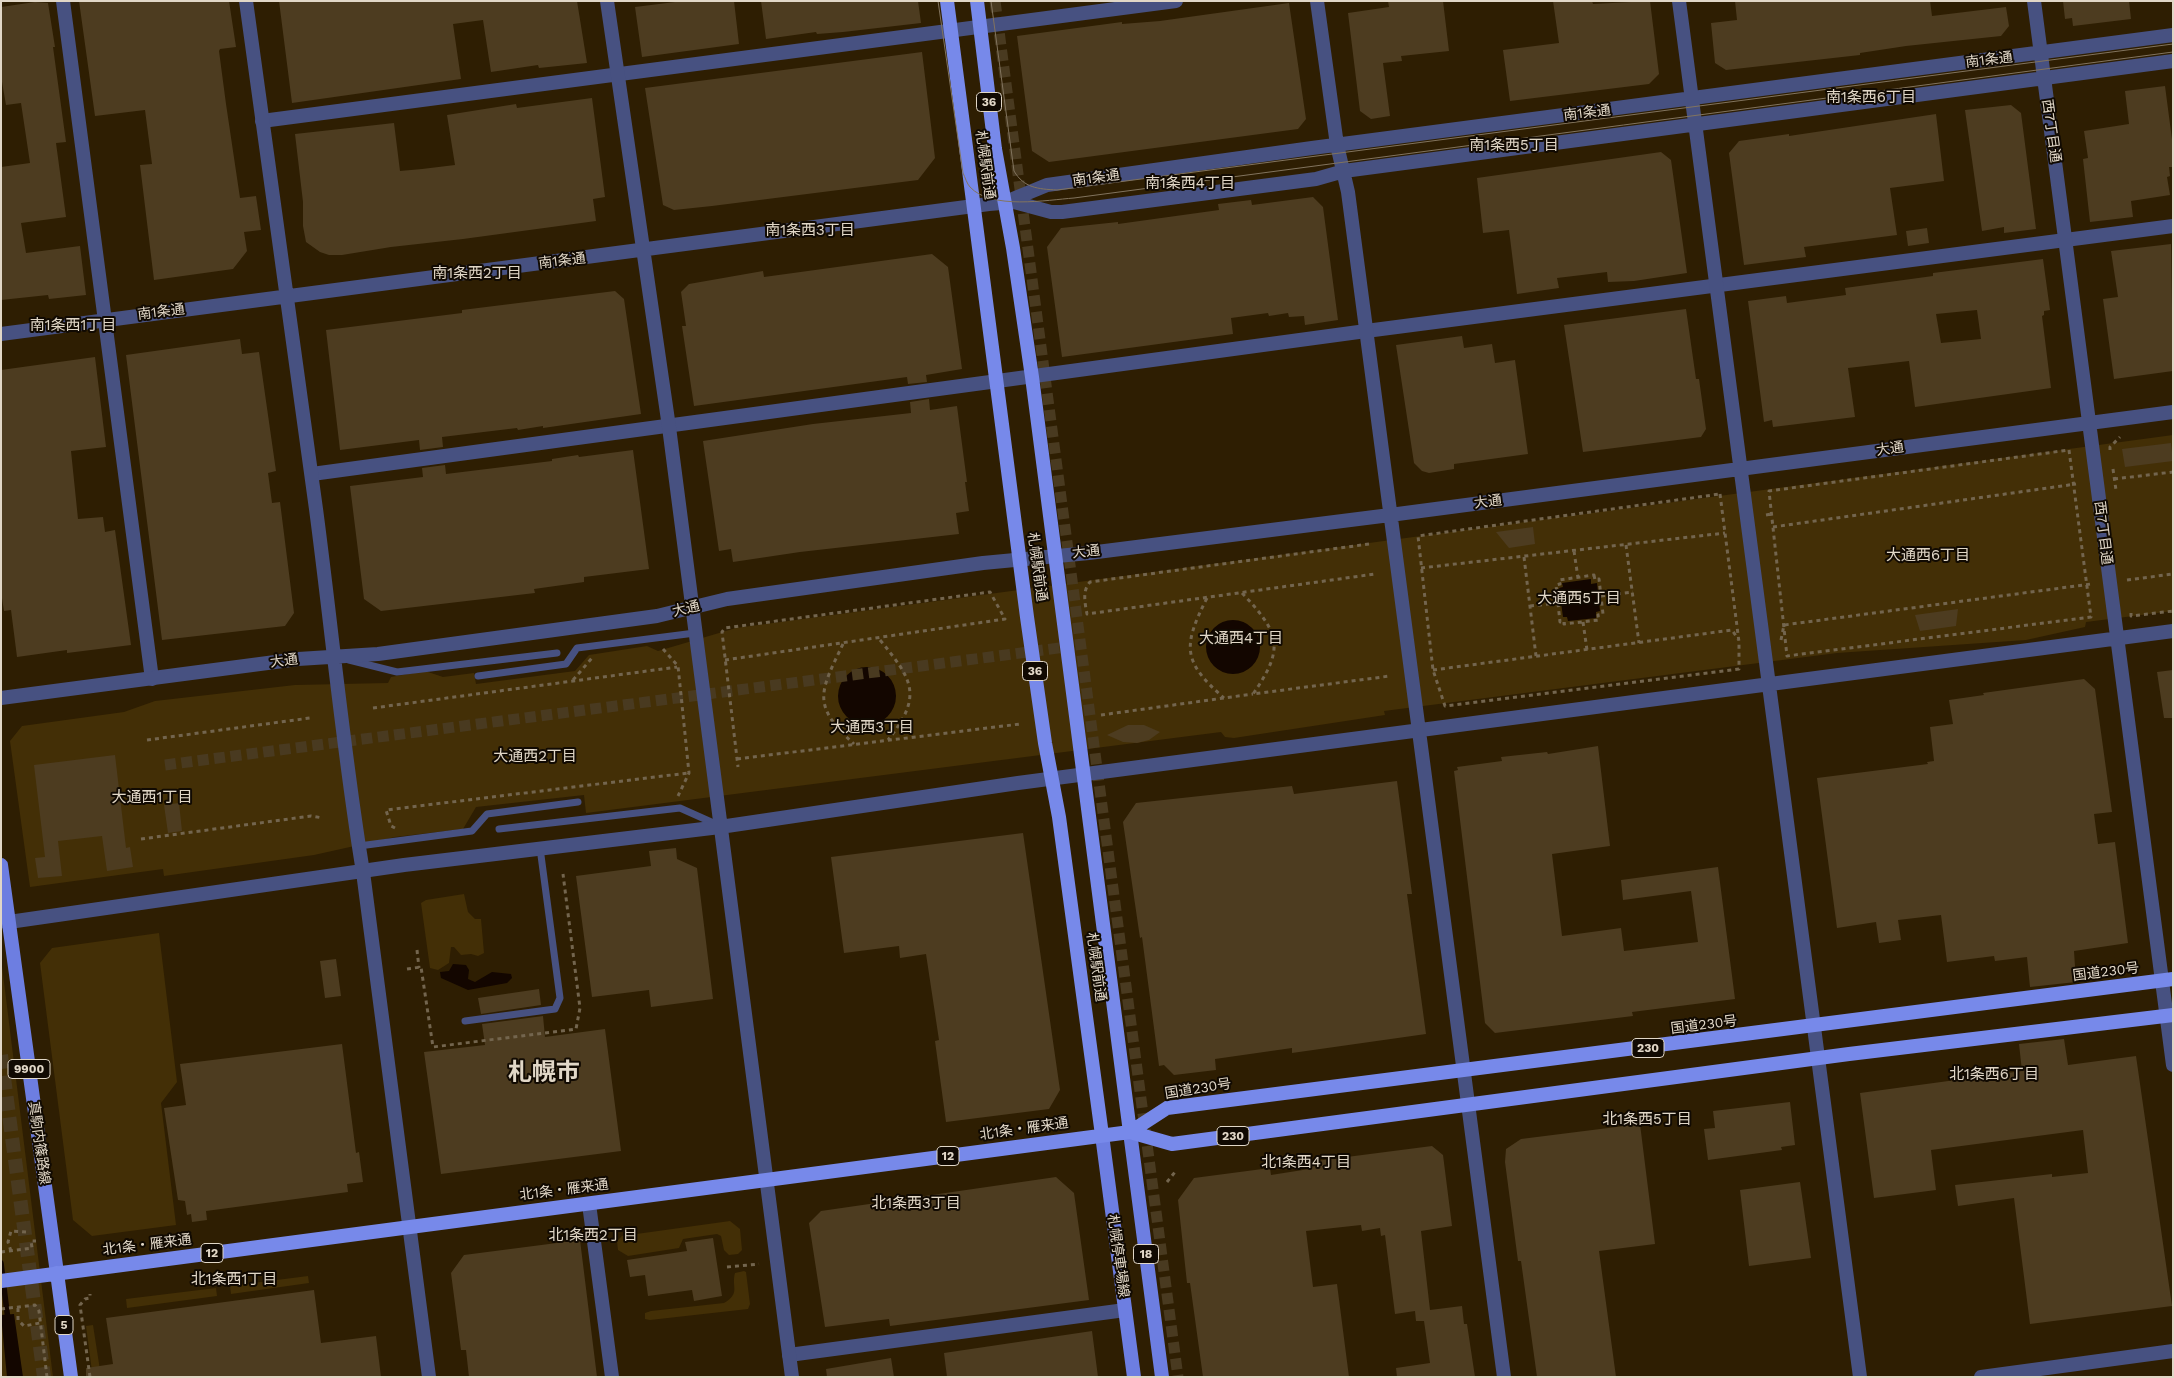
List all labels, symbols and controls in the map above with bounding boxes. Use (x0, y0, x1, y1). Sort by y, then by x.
street label: 南1条通 (1964, 49, 2014, 71)
district label: 南1条西6丁目 (1826, 89, 1916, 107)
road number: 36 (976, 92, 1002, 111)
street label: 西7丁目通 (2038, 98, 2064, 164)
street label: 南1条通 (1562, 102, 1612, 124)
street label: 札幌駅前通 (972, 129, 998, 201)
district label: 南1条西5丁目 (1469, 137, 1559, 155)
street label: 南1条通 (1071, 166, 1121, 190)
district label: 南1条西4丁目 (1145, 175, 1235, 193)
district label: 南1条西3丁目 (765, 222, 855, 240)
street label: 南1条通 (537, 250, 587, 272)
district label: 南1条西2丁目 (432, 265, 522, 283)
street label: 南1条通 (136, 301, 186, 323)
district label: 南1条西1丁目 (30, 317, 116, 335)
street label: 大通 (1875, 439, 1905, 459)
street label: 大通 (1473, 492, 1503, 512)
street label: 西7丁目通 (2091, 500, 2115, 566)
street label: 札幌駅前通 (1024, 531, 1050, 603)
street label: 大通 (1071, 542, 1101, 562)
district label: 大通西6丁目 (1886, 547, 1970, 565)
district label: 大通西5丁目 (1537, 590, 1621, 608)
street label: 大通 (670, 597, 702, 621)
district label: 大通西4丁目 (1199, 630, 1283, 648)
street label: 大通 (269, 651, 299, 671)
road number: 36 (1022, 661, 1048, 680)
district label: 大通西3丁目 (830, 719, 914, 737)
district label: 大通西2丁目 (493, 748, 577, 766)
district label: 大通西1丁目 (112, 789, 192, 807)
street label: 札幌駅前通 (1083, 931, 1109, 1003)
street label: 国道230号 (2072, 960, 2140, 984)
street label: 国道230号 (1670, 1013, 1738, 1037)
road number: 230 (1632, 1038, 1664, 1058)
district label: 札幌市 (508, 1059, 580, 1087)
road number: 9900 (8, 1060, 50, 1078)
district label: 北1条西6丁目 (1949, 1066, 2039, 1084)
street label: 国道230号 (1164, 1075, 1232, 1103)
street label: 真駒内篠路線 (25, 1100, 53, 1186)
district label: 北1条西5丁目 (1602, 1111, 1692, 1129)
street label: 北1条・雁来通 (979, 1114, 1069, 1144)
road number: 230 (1217, 1126, 1249, 1146)
road number: 12 (937, 1146, 959, 1166)
district label: 北1条西4丁目 (1261, 1154, 1351, 1172)
street label: 北1条・雁来通 (519, 1176, 609, 1204)
district label: 北1条西3丁目 (871, 1195, 961, 1213)
street label: 札幌停車場線 (1104, 1213, 1132, 1299)
district label: 北1条西2丁目 (548, 1227, 638, 1245)
street label: 北1条・雁来通 (102, 1231, 192, 1259)
road number: 12 (201, 1244, 223, 1262)
road number: 18 (1134, 1244, 1158, 1264)
district label: 北1条西1丁目 (191, 1271, 277, 1289)
road number: 5 (55, 1316, 73, 1334)

